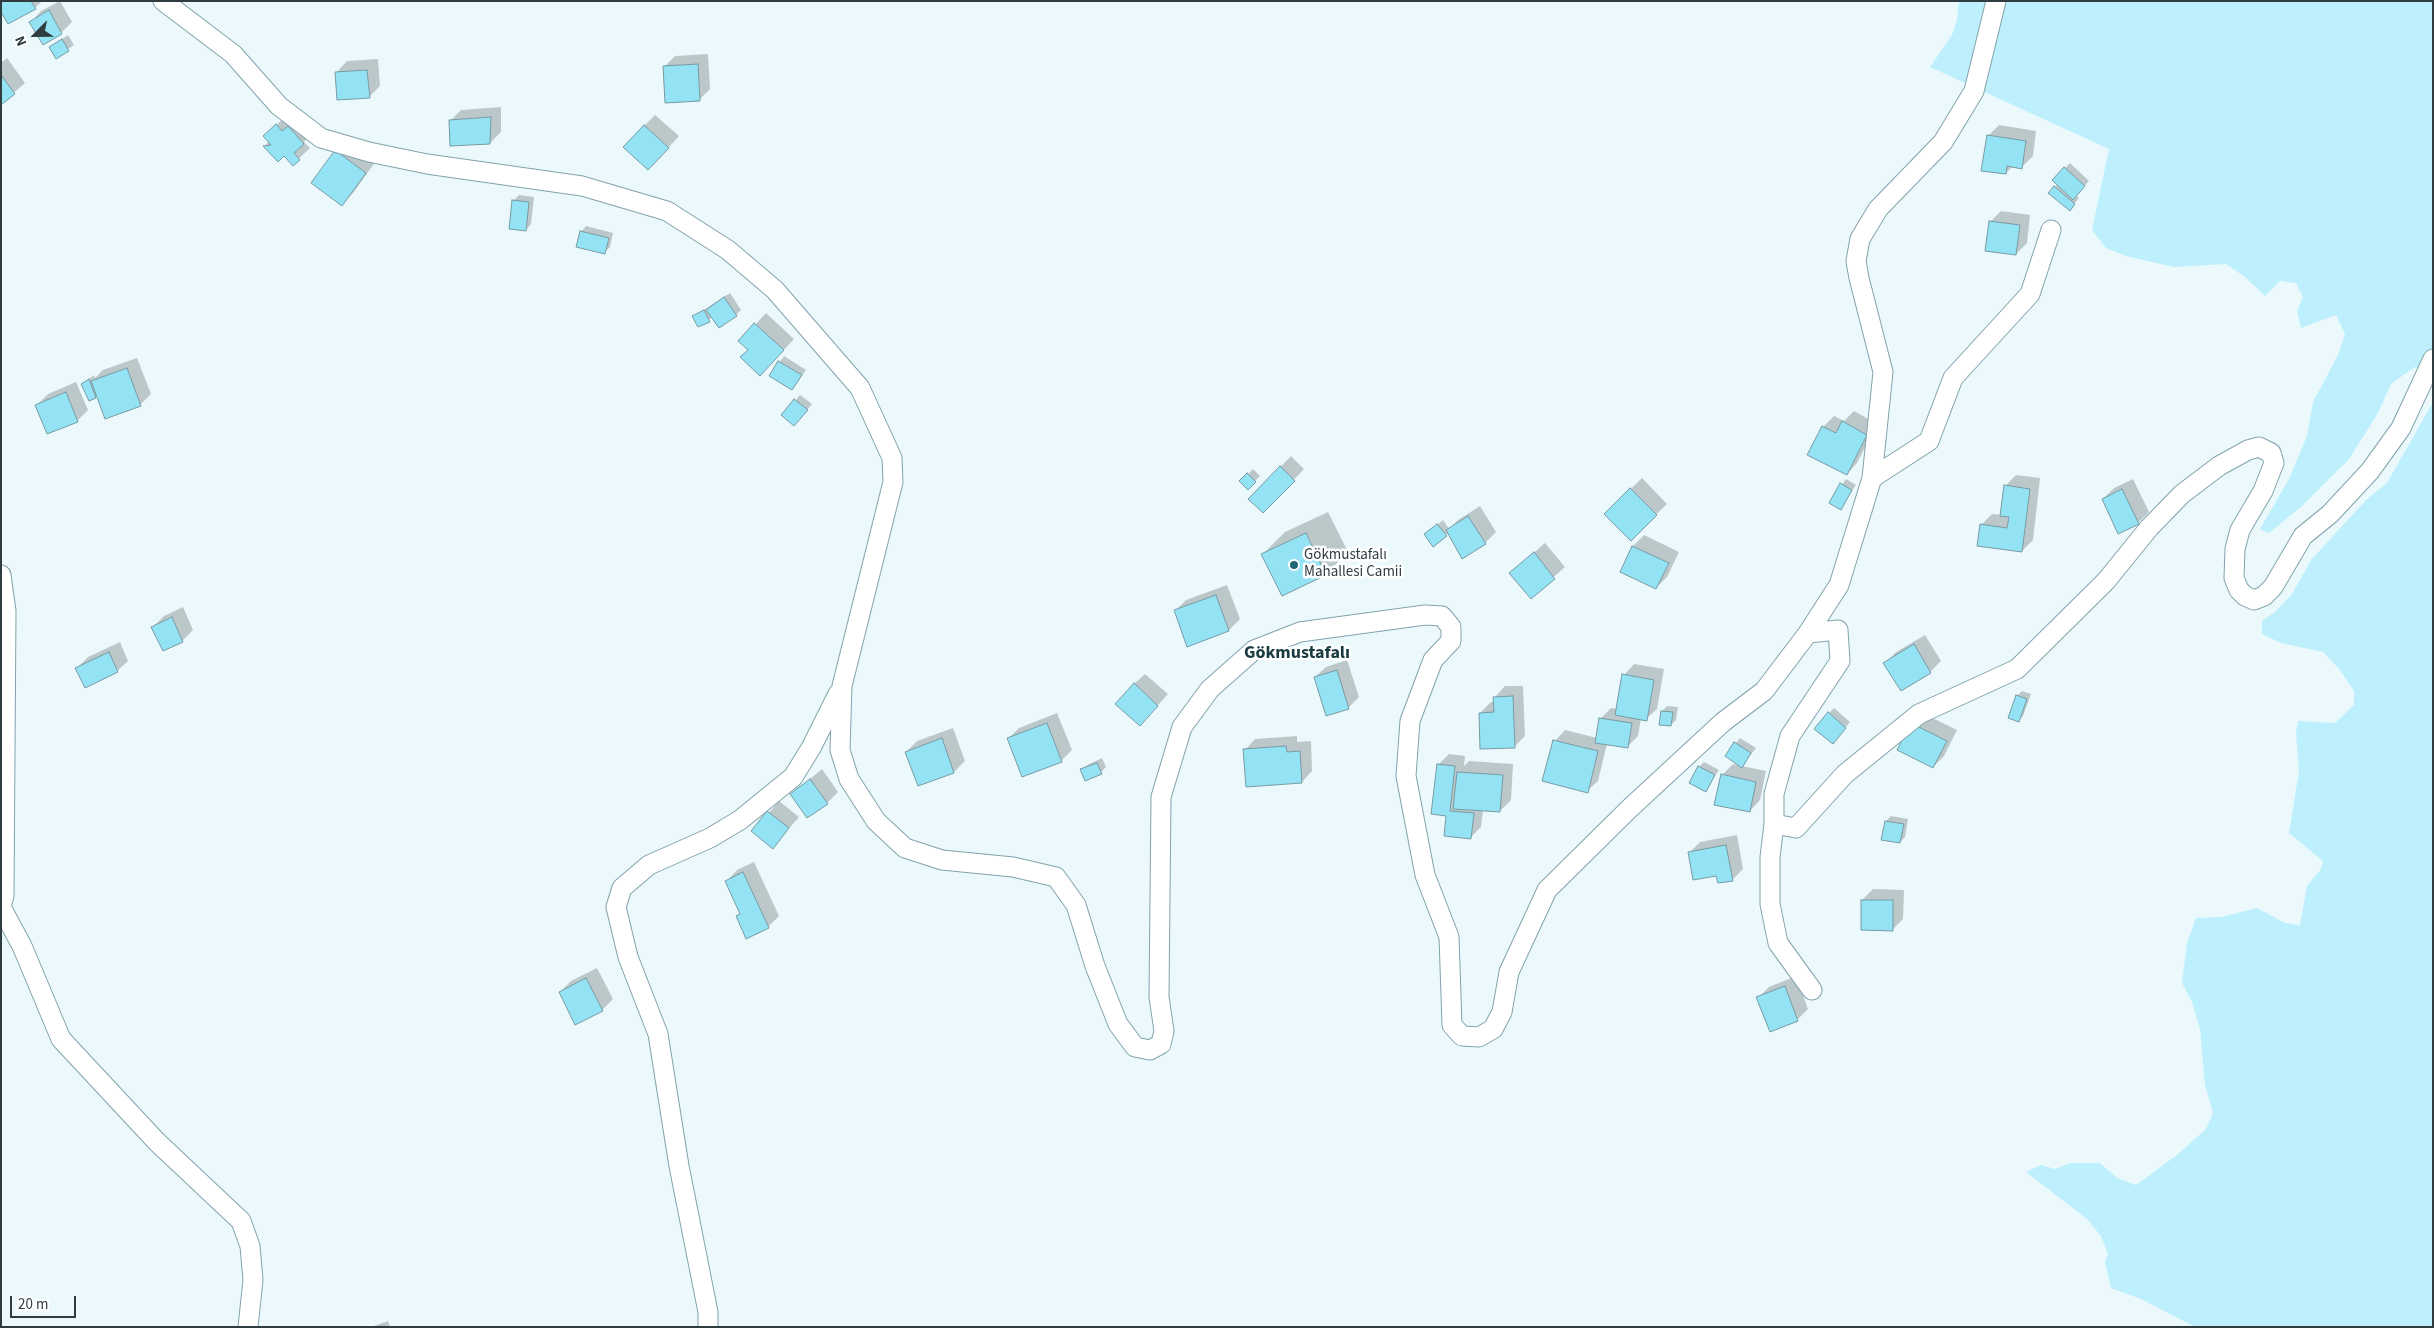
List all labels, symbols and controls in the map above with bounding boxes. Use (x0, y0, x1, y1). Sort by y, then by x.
north arrow (10, 10, 60, 60)
text: N (10, 33, 32, 49)
place label: Gökmustafalı Mahallesi Camii (1304, 547, 1402, 582)
marker: Gökmustafalı Mahallesi Camii (1288, 559, 1300, 571)
district label: Gökmustafalı (1244, 643, 1350, 665)
scale bar (12, 1286, 79, 1318)
text: 20 m (18, 1294, 48, 1315)

